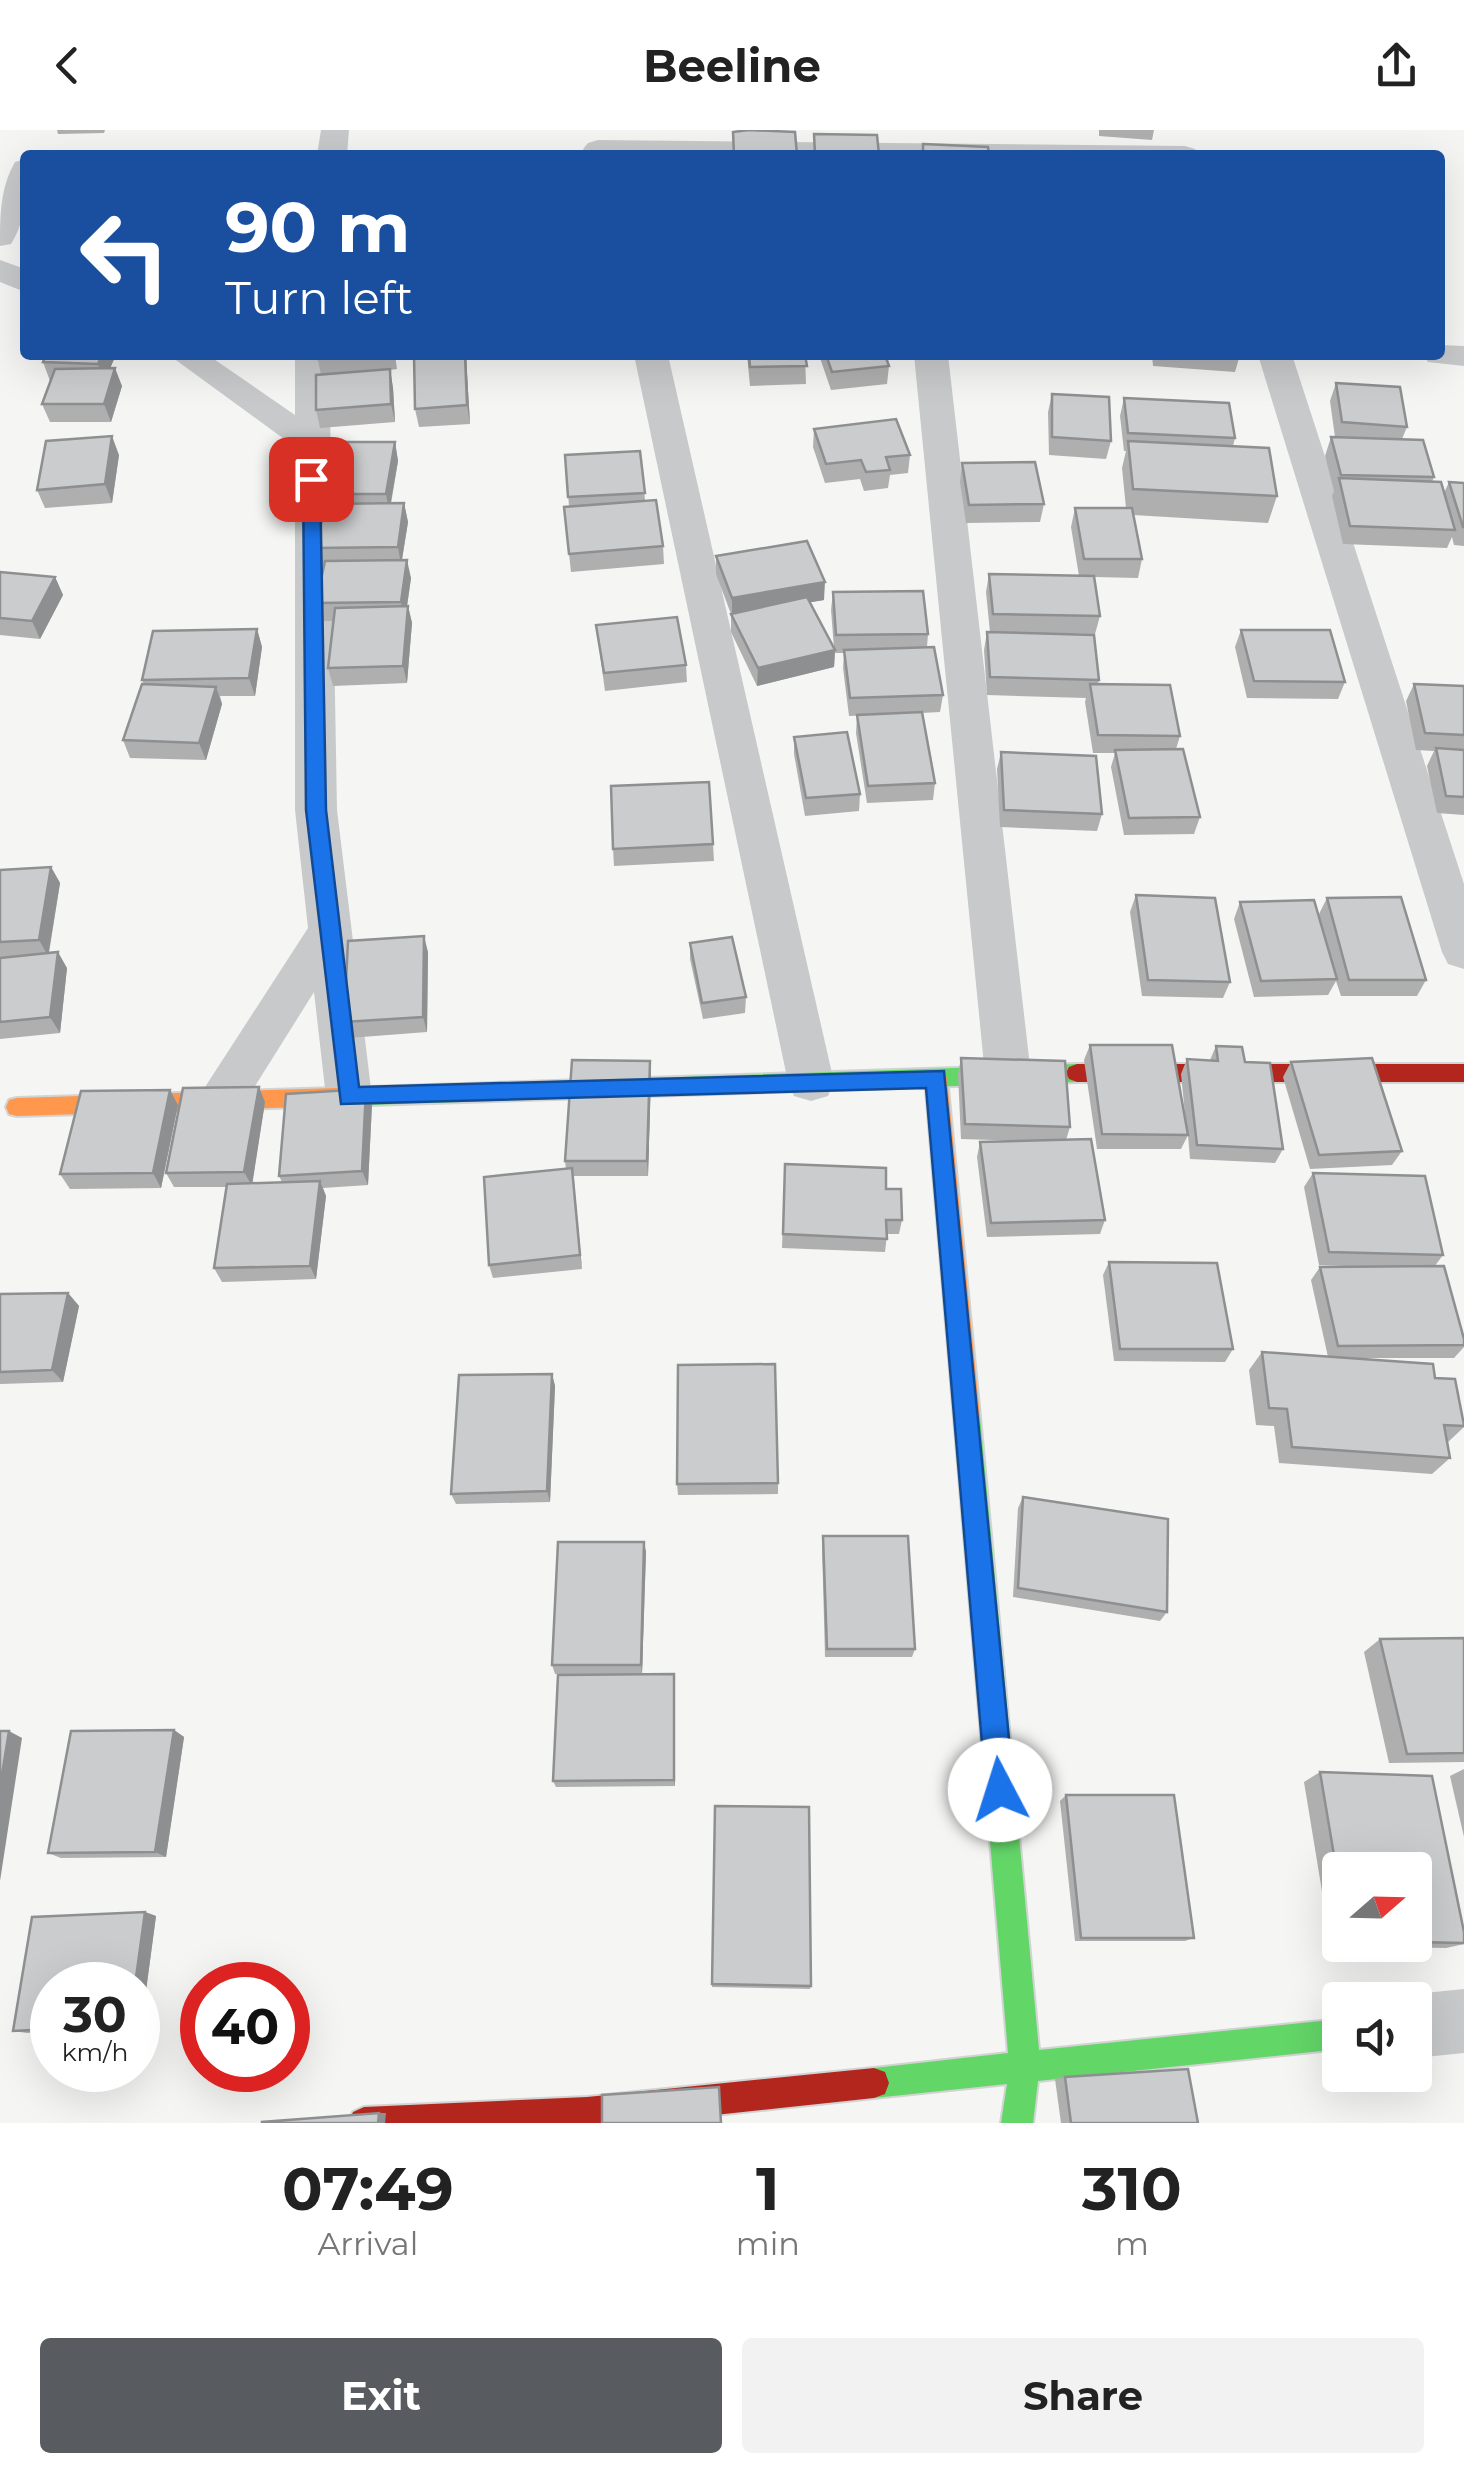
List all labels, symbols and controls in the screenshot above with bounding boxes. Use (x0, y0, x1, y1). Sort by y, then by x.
icon: back (40, 38, 95, 93)
text: Beeline (643, 38, 821, 93)
icon: share (1369, 38, 1424, 93)
text: 90 m (225, 184, 410, 270)
icon: left (60, 190, 190, 320)
text: Turn left (225, 270, 413, 325)
pin (269, 437, 354, 522)
icon: arrive (284, 452, 339, 507)
position arrow (948, 1738, 1052, 1842)
north arrow (1322, 1852, 1432, 1962)
map controls (1322, 1852, 1432, 2092)
speed limit sign: 40 (180, 1962, 310, 2092)
button: sound (1322, 1982, 1432, 2092)
text: 30 (63, 1984, 127, 2045)
text: km/h (62, 2037, 128, 2067)
text: 07:49 (282, 2152, 454, 2225)
text: 1 (756, 2152, 780, 2225)
text: 310 (1082, 2152, 1182, 2225)
text: Arrival (317, 2224, 418, 2263)
text: min (736, 2224, 800, 2263)
text: m (1115, 2224, 1149, 2263)
button: Exit (40, 2338, 722, 2453)
button: Share (742, 2338, 1424, 2453)

